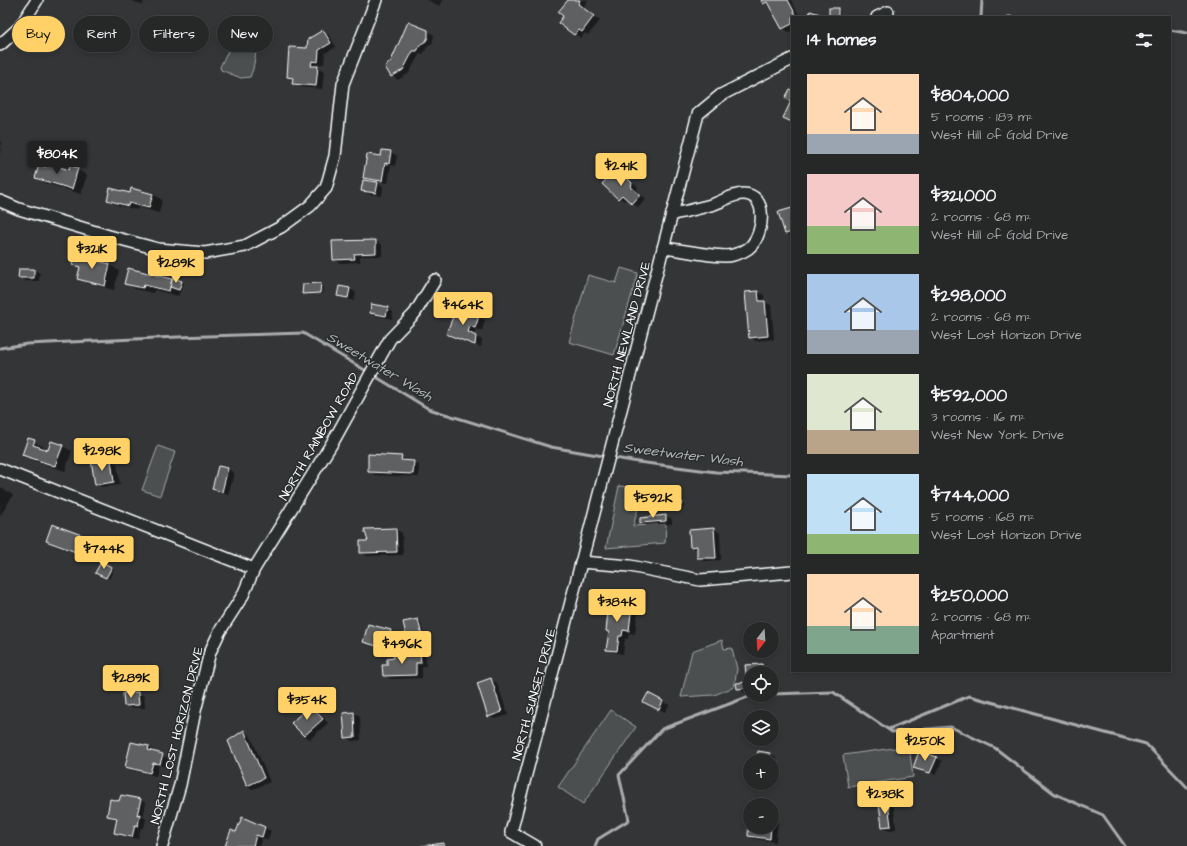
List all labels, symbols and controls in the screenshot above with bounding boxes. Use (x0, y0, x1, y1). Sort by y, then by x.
chip: Buy (12, 16, 65, 52)
chip: Rent (73, 16, 131, 52)
chip: Filters (139, 16, 209, 52)
chip: New (217, 16, 273, 52)
text: 14 homes (807, 28, 877, 52)
icon: filters (1133, 29, 1155, 51)
text: $804,000 (931, 84, 1009, 108)
icon: home (839, 90, 887, 138)
text: 5 rooms · 183 m² (931, 108, 1033, 126)
text: West Hill of Gold Drive (931, 126, 1068, 144)
pin: $804K (29, 141, 85, 175)
text: $804K (37, 145, 77, 163)
pin: $241K (593, 153, 649, 187)
text: $241K (604, 157, 638, 175)
text: $321,000 (931, 184, 996, 208)
icon: home (839, 190, 887, 238)
text: 2 rooms · 68 m² (931, 208, 1031, 226)
text: West Hill of Gold Drive (931, 226, 1068, 244)
pin: $321K (64, 236, 120, 270)
text: $321K (77, 240, 107, 258)
pin: $289K (148, 250, 204, 284)
text: $289K (157, 254, 195, 272)
street label: NORTH NEWLAND DRIVE (599, 259, 655, 409)
text: $298,000 (931, 284, 1006, 308)
icon: home (839, 290, 887, 338)
pin: $464K (435, 292, 491, 326)
text: $464K (443, 296, 483, 314)
text: 2 rooms · 68 m² (931, 308, 1031, 326)
text: West Lost Horizon Drive (931, 326, 1082, 344)
water label: Sweetwater Wash (323, 327, 437, 407)
street label: NORTH RAINBOW ROAD (275, 369, 363, 504)
text: $592,000 (931, 384, 1007, 408)
icon: home (839, 390, 887, 438)
text: 3 rooms · 116 m² (931, 408, 1025, 426)
text: West New York Drive (931, 426, 1064, 444)
pin: $298K (74, 438, 130, 472)
water label: Sweetwater Wash (622, 438, 745, 472)
text: $298K (83, 442, 121, 460)
text: $744,000 (931, 484, 1009, 508)
pin: $592K (625, 485, 681, 519)
text: $592K (633, 489, 673, 507)
icon: home (839, 490, 887, 538)
text: 5 rooms · 168 m² (931, 508, 1035, 526)
text: West Lost Horizon Drive (931, 526, 1082, 544)
pin: $744K (76, 536, 132, 570)
text: $744K (84, 540, 124, 558)
text: $250,000 (931, 584, 1008, 608)
pin: $384K (589, 589, 645, 623)
icon: home (839, 590, 887, 638)
text: $384K (598, 593, 637, 611)
text: 2 rooms · 68 m² (931, 608, 1031, 626)
north arrow (743, 622, 779, 658)
map controls (743, 622, 779, 834)
street label: NORTH SUNSET DRIVE (508, 626, 560, 762)
text: Apartment (931, 626, 995, 644)
pin: $496K (374, 631, 430, 665)
text: $496K (382, 635, 422, 653)
street label: NORTH LOST HORIZON DRIVE (146, 644, 208, 826)
pin: $289K (103, 665, 159, 699)
button: locate (743, 666, 779, 702)
text: $289K (112, 669, 150, 687)
pin: $354K (279, 687, 335, 721)
text: $354K (287, 691, 327, 709)
button: layers (743, 710, 779, 746)
pin: $250K (897, 728, 953, 762)
text: $250K (905, 732, 945, 750)
button: + (743, 754, 779, 790)
pin: $238K (857, 781, 913, 815)
text: $238K (866, 785, 904, 803)
button: − (743, 798, 779, 834)

